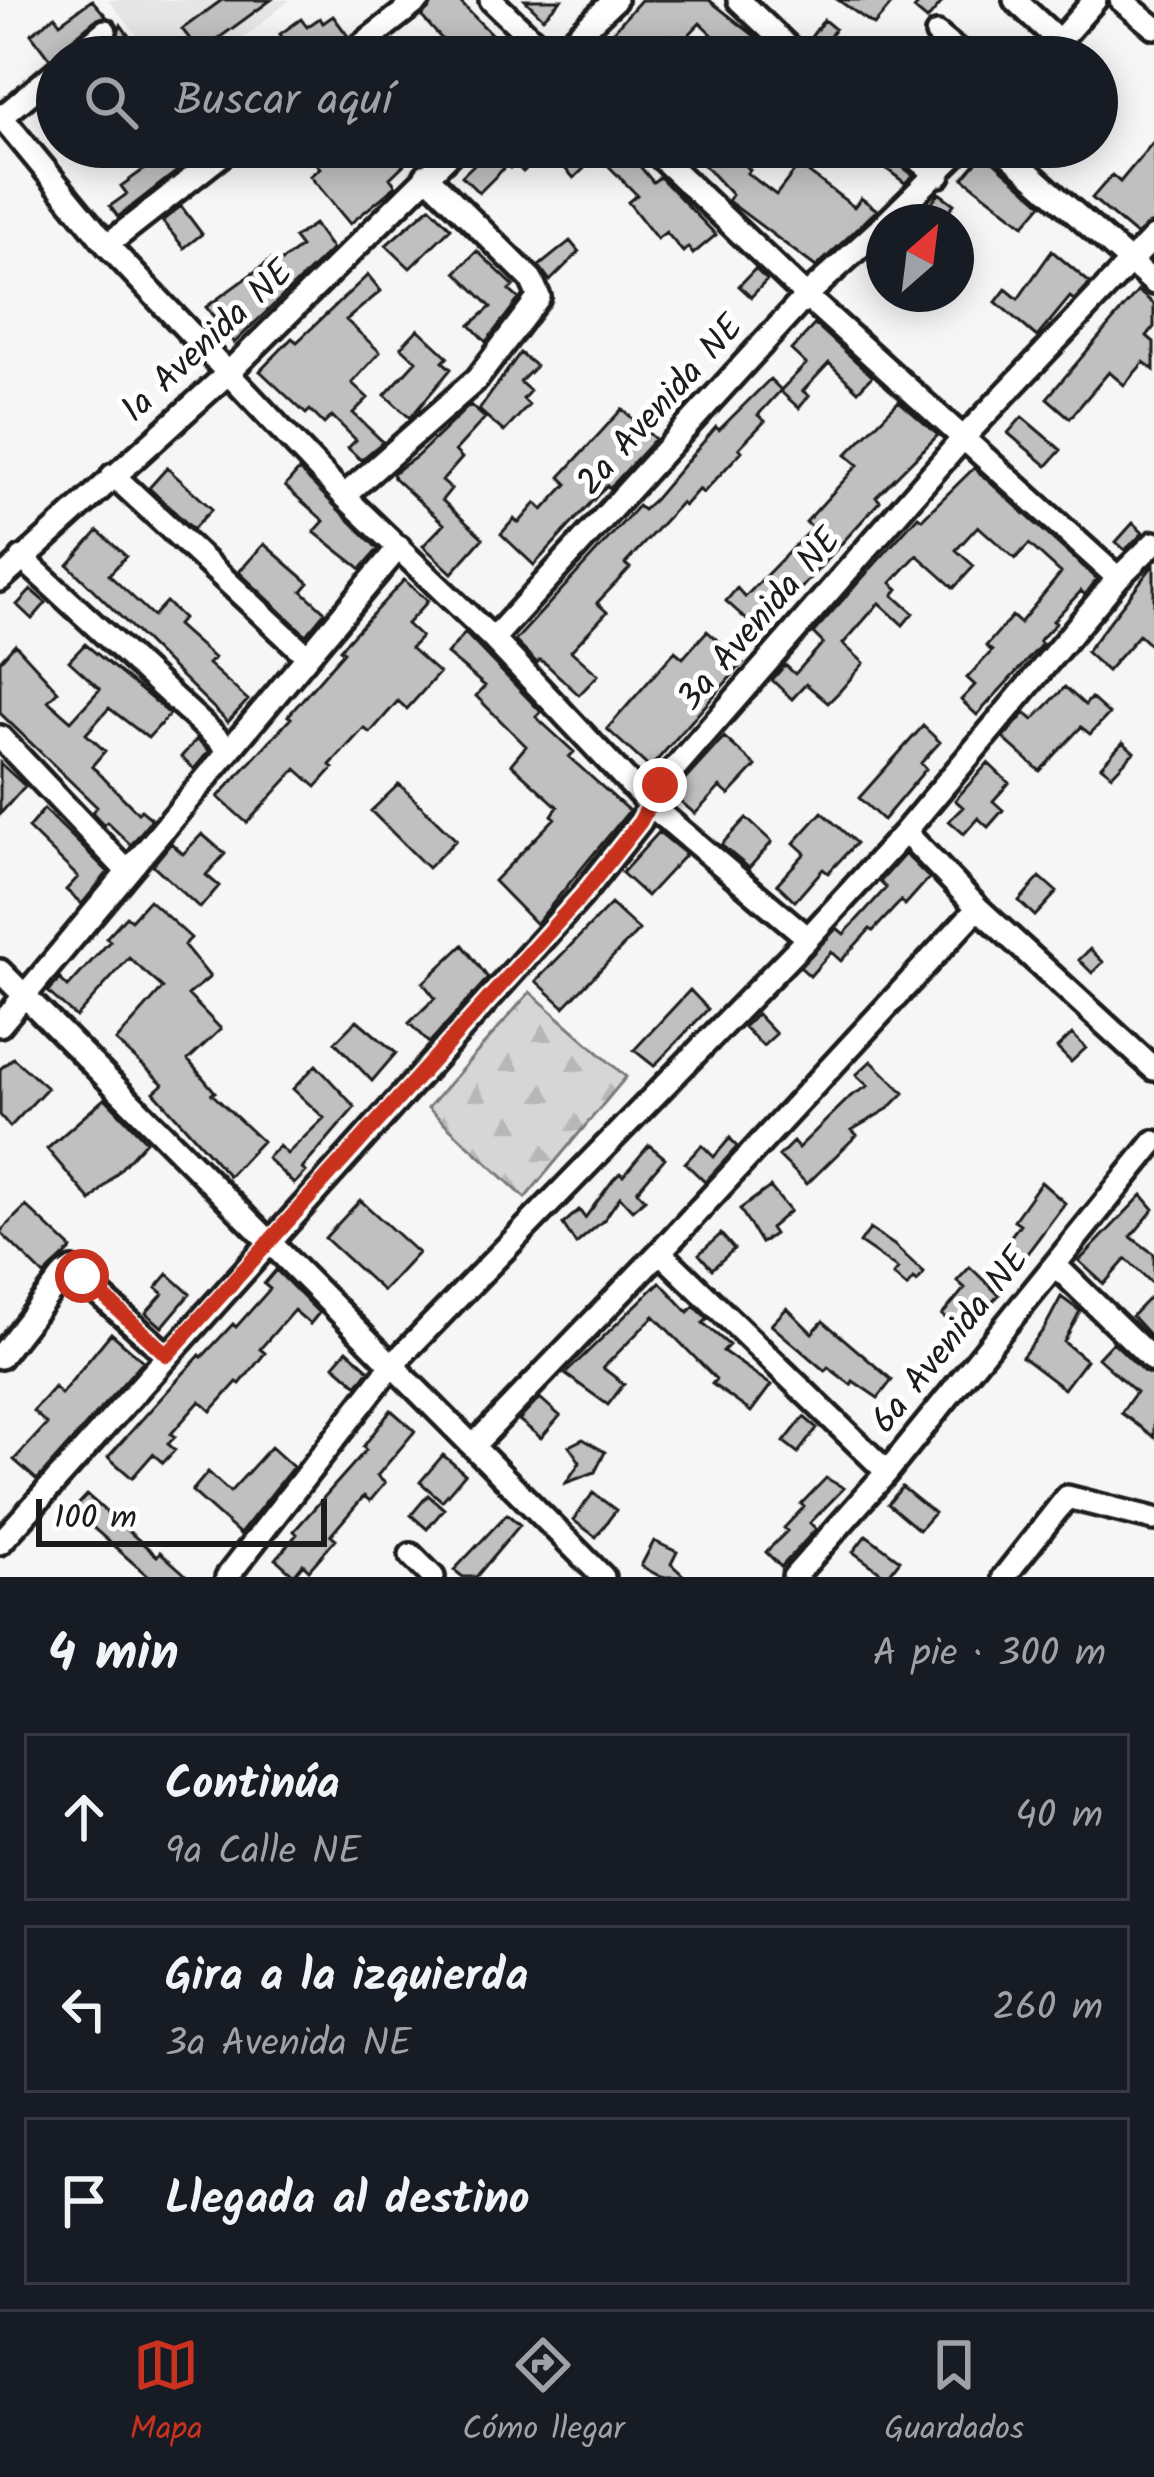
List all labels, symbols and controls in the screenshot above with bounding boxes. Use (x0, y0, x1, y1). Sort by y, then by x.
search box (36, 36, 1118, 168)
text: Buscar aquí (174, 66, 392, 138)
icon: search (78, 69, 144, 135)
north arrow (866, 204, 974, 312)
street label: 1a Avenida NE (109, 246, 308, 437)
street label: 2a Avenida NE (564, 302, 759, 510)
street label: 3a Avenida NE (664, 515, 857, 725)
route end (633, 758, 687, 812)
street label: 6a Avenida NE (857, 1234, 1045, 1447)
route start (55, 1249, 109, 1303)
scale bar (36, 1493, 327, 1546)
text: 100 m (54, 1493, 137, 1546)
text: 4 min (48, 1615, 179, 1696)
text: A pie · 300 m (873, 1624, 1106, 1686)
text: Continúa (165, 1750, 340, 1822)
icon: ahead (51, 1784, 117, 1850)
text: 40 m (1015, 1786, 1103, 1848)
text: 9a Calle NE (165, 1822, 361, 1884)
text: Gira a la izquierda (165, 1942, 528, 2014)
icon: left (51, 1976, 117, 2042)
text: 260 m (992, 1978, 1103, 2040)
text: 3a Avenida NE (165, 2014, 412, 2076)
text: Llegada al destino (165, 2165, 530, 2237)
icon: arrive (51, 2168, 117, 2234)
tab: Mapa (130, 2332, 203, 2457)
tab: Cómo llegar (462, 2332, 625, 2457)
tab: Guardados (884, 2332, 1024, 2457)

